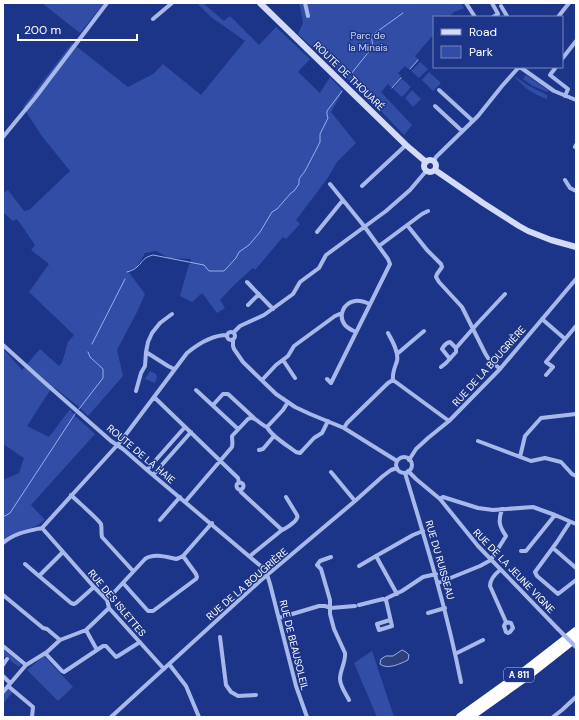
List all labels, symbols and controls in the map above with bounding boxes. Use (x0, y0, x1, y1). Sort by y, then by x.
scale bar (18, 16, 137, 42)
legend (433, 16, 563, 68)
text: 200 m (24, 22, 61, 38)
text: Road (469, 24, 497, 40)
park label: Parc de la Minais (348, 29, 388, 54)
street label: ROUTE DE THOUARÉ (311, 39, 388, 114)
text: Park (469, 44, 493, 60)
street label: RUE DE LA BOUGRIÈRE (449, 323, 529, 409)
street label: ROUTE DE LA HAIE (104, 422, 178, 487)
street label: RUE DU RUISSEAU (422, 519, 458, 601)
street label: RUE DE LA JEUNE VIGNE (470, 526, 558, 616)
street label: RUE DE LA BOUGRIÈRE (203, 545, 291, 623)
street label: RUE DES ISLETTES (85, 567, 149, 639)
street label: RUE DE BEAUSOLEIL (276, 598, 312, 692)
road number: A 811 (504, 668, 534, 682)

